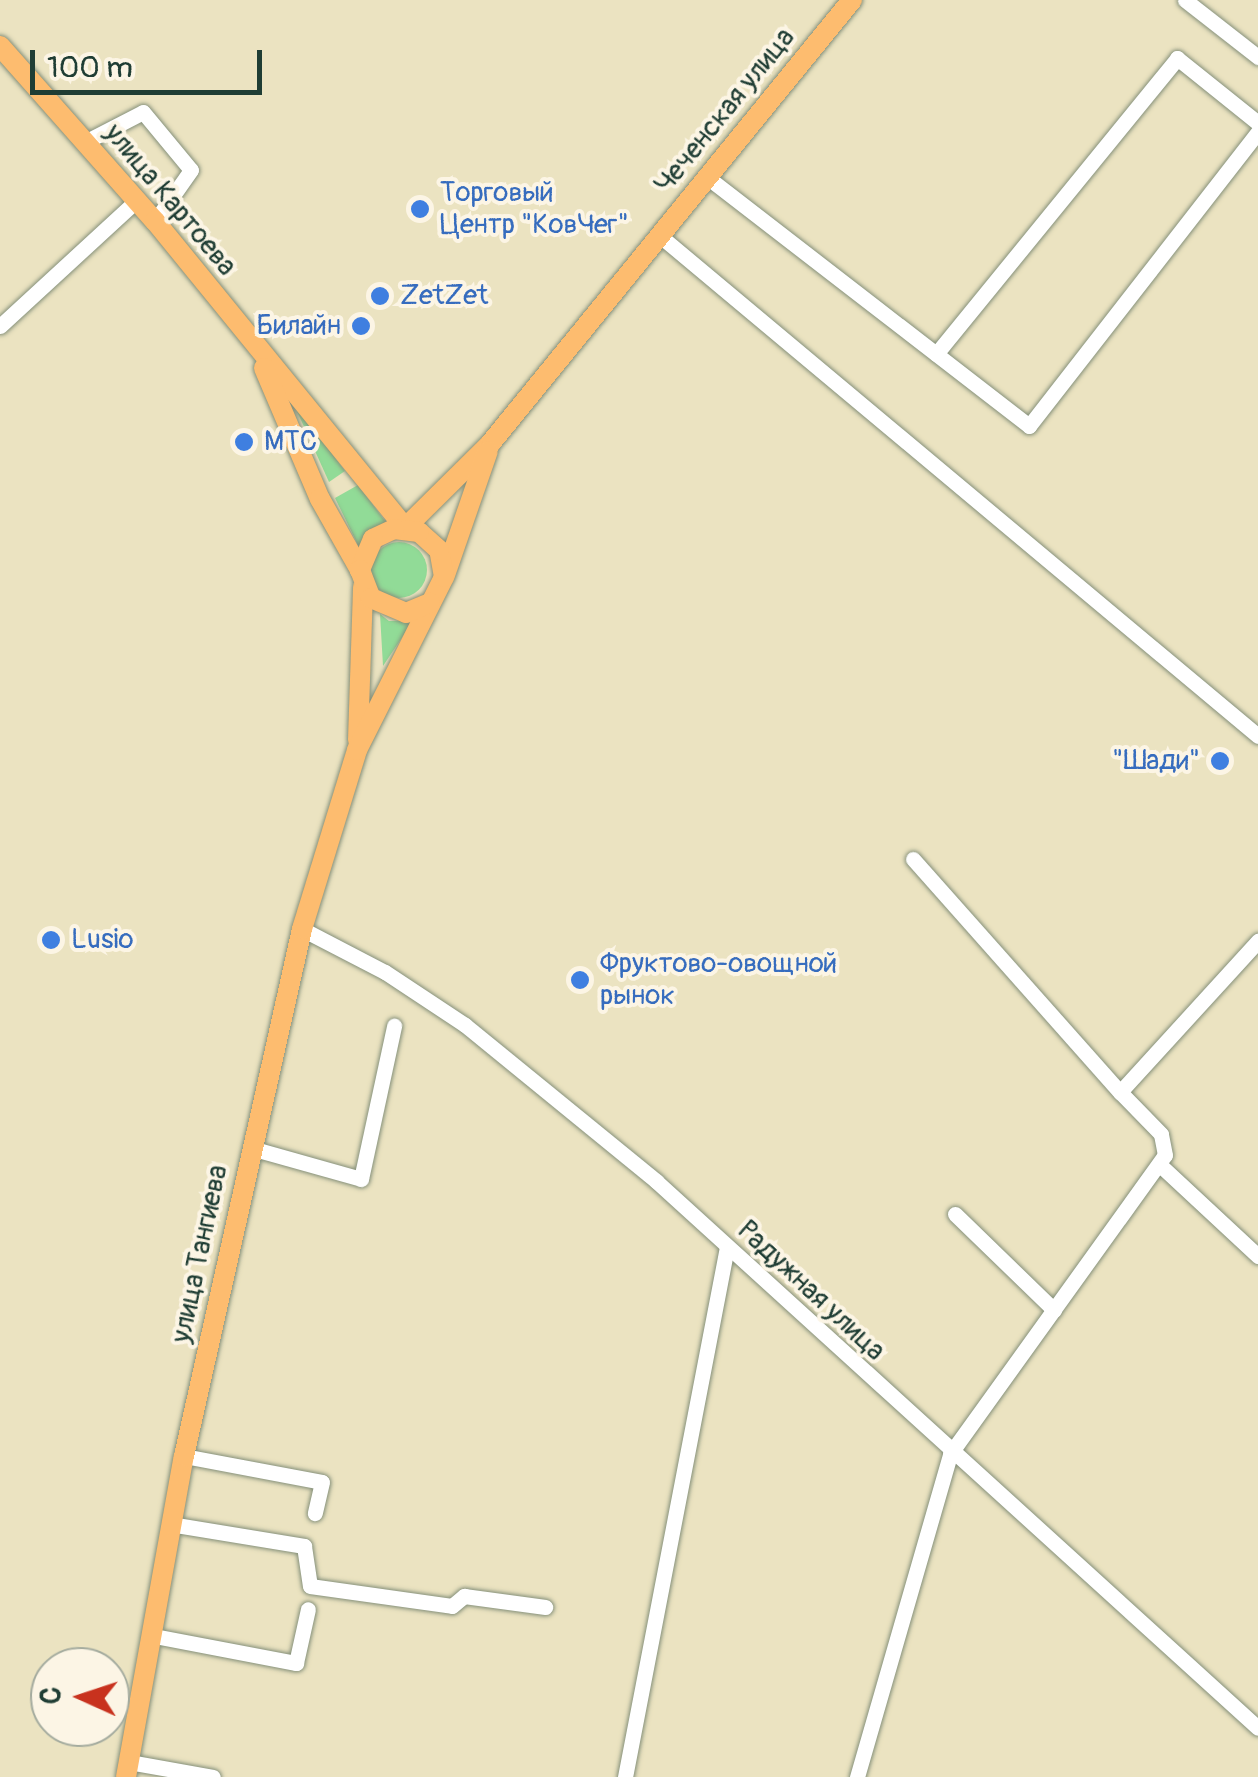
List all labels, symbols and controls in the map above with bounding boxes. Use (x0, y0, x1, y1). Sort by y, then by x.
street label: Чеченская улица (648, 21, 802, 201)
scale bar (35, 30, 268, 92)
text: 100 m (47, 49, 133, 86)
street label: улица Картоева (97, 117, 243, 283)
place label: Торговый Центр "КовЧег" (440, 176, 629, 242)
marker: Торговый Центр "КовЧег" (409, 198, 431, 220)
place label: ZetZet (400, 279, 488, 313)
marker: ZetZet (369, 285, 391, 307)
place label: Билайн (257, 309, 341, 343)
marker: Билайн (350, 315, 372, 337)
place label: МТС (264, 425, 317, 459)
marker: МТС (233, 431, 255, 453)
place label: "Шади" (1112, 744, 1200, 778)
marker: "Шади" (1209, 750, 1231, 772)
place label: Lusio (71, 923, 133, 957)
marker: Lusio (40, 929, 62, 951)
place label: Фруктово-овощной рынок (600, 947, 837, 1013)
marker: Фруктово-овощной рынок (569, 969, 591, 991)
street label: улица Тангиева (165, 1162, 235, 1346)
street label: Радужная улица (730, 1214, 892, 1368)
north arrow (30, 1647, 130, 1747)
text: С (34, 1686, 69, 1705)

